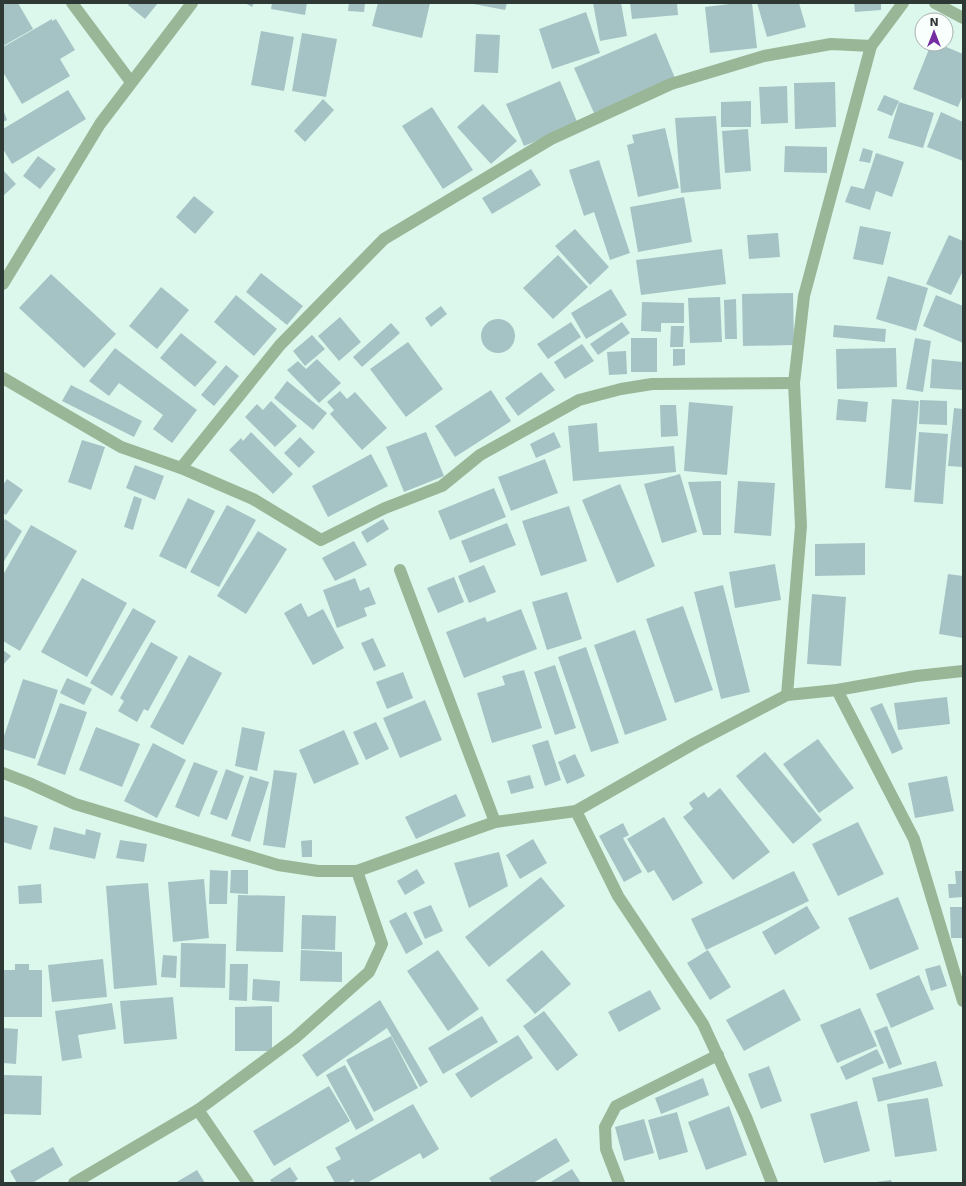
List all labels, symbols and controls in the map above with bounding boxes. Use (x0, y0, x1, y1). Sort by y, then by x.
north arrow (914, 12, 954, 52)
text: N (929, 16, 939, 29)

